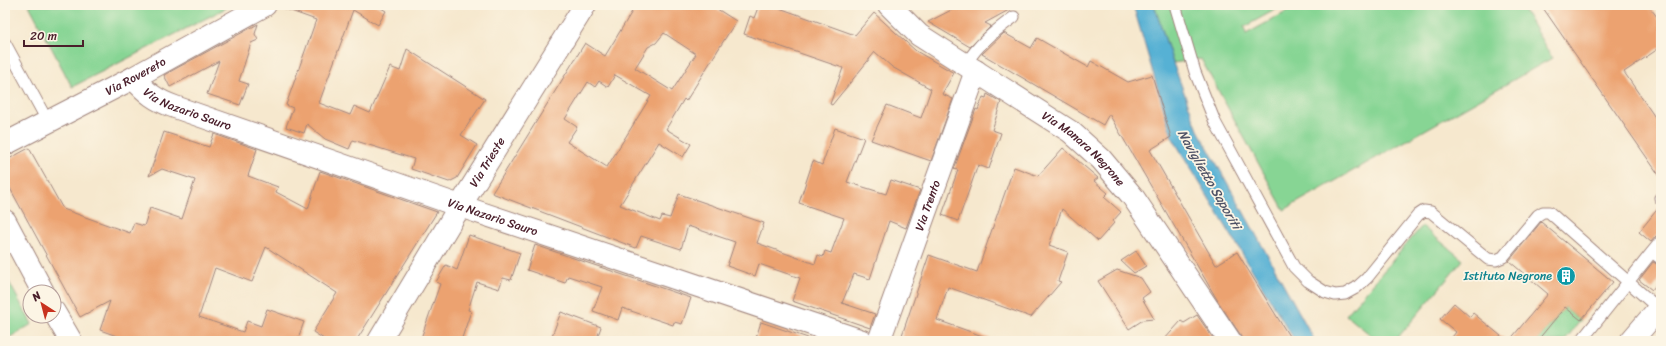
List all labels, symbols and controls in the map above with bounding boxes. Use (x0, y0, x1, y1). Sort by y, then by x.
scale bar (24, 22, 83, 48)
text: 20 m (30, 25, 57, 47)
street label: Via Rovereto (101, 51, 170, 102)
street label: Via Nazario Sauro (138, 82, 235, 137)
street label: Via Manara Negrone (1037, 105, 1131, 191)
water label: Naviglietto Saporiti (1172, 125, 1249, 236)
street label: Via Trieste (463, 133, 511, 192)
street label: Via Trento (908, 177, 947, 234)
street label: Via Nazario Sauro (445, 192, 541, 242)
place label: Istituto Negrone (1463, 265, 1552, 287)
building icon: Istituto Negrone (1555, 265, 1577, 287)
north arrow (22, 284, 62, 324)
text: N (27, 286, 45, 307)

